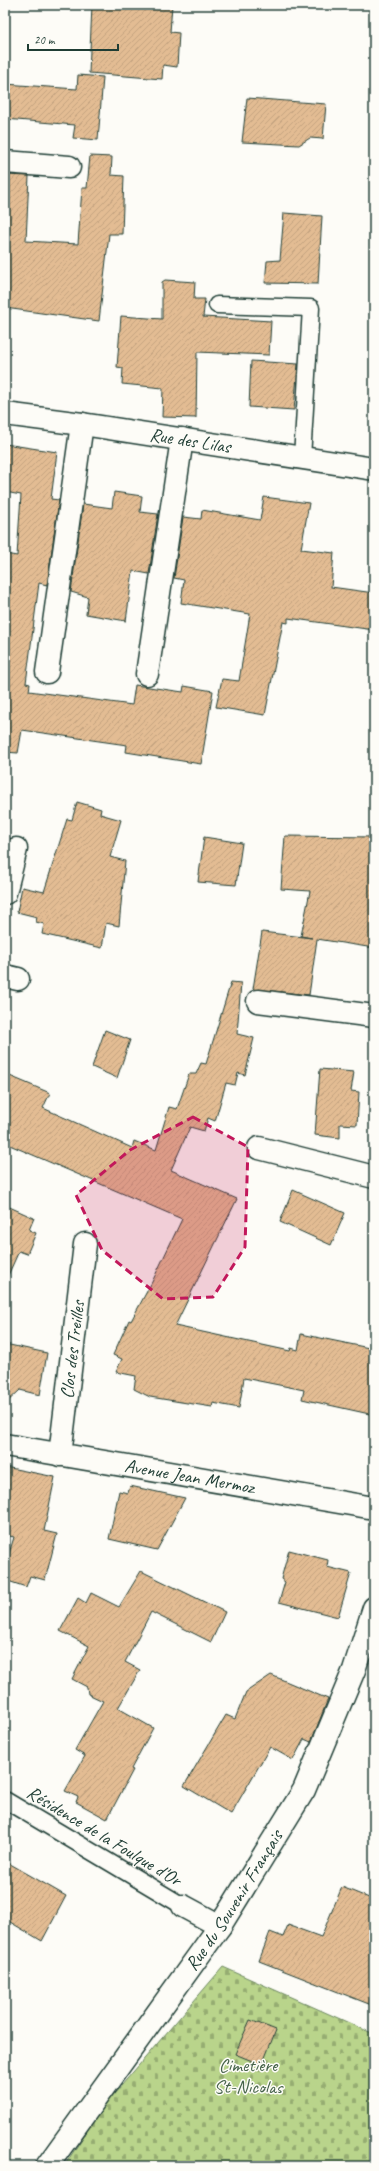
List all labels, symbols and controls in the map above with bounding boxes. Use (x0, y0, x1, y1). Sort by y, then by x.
scale bar (28, 26, 118, 52)
text: 20 m (34, 32, 56, 48)
street label: Rue des Lilas (148, 423, 235, 459)
street label: Clos des Treilles (55, 1298, 90, 1400)
street label: Avenue Jean Mermoz (123, 1454, 258, 1500)
street label: Résidence de la Foulque d'Or (22, 1780, 187, 1893)
street label: Rue du Souvenir Français (180, 1824, 289, 1975)
park label: Cimetière St-Nicolas (214, 2053, 284, 2099)

